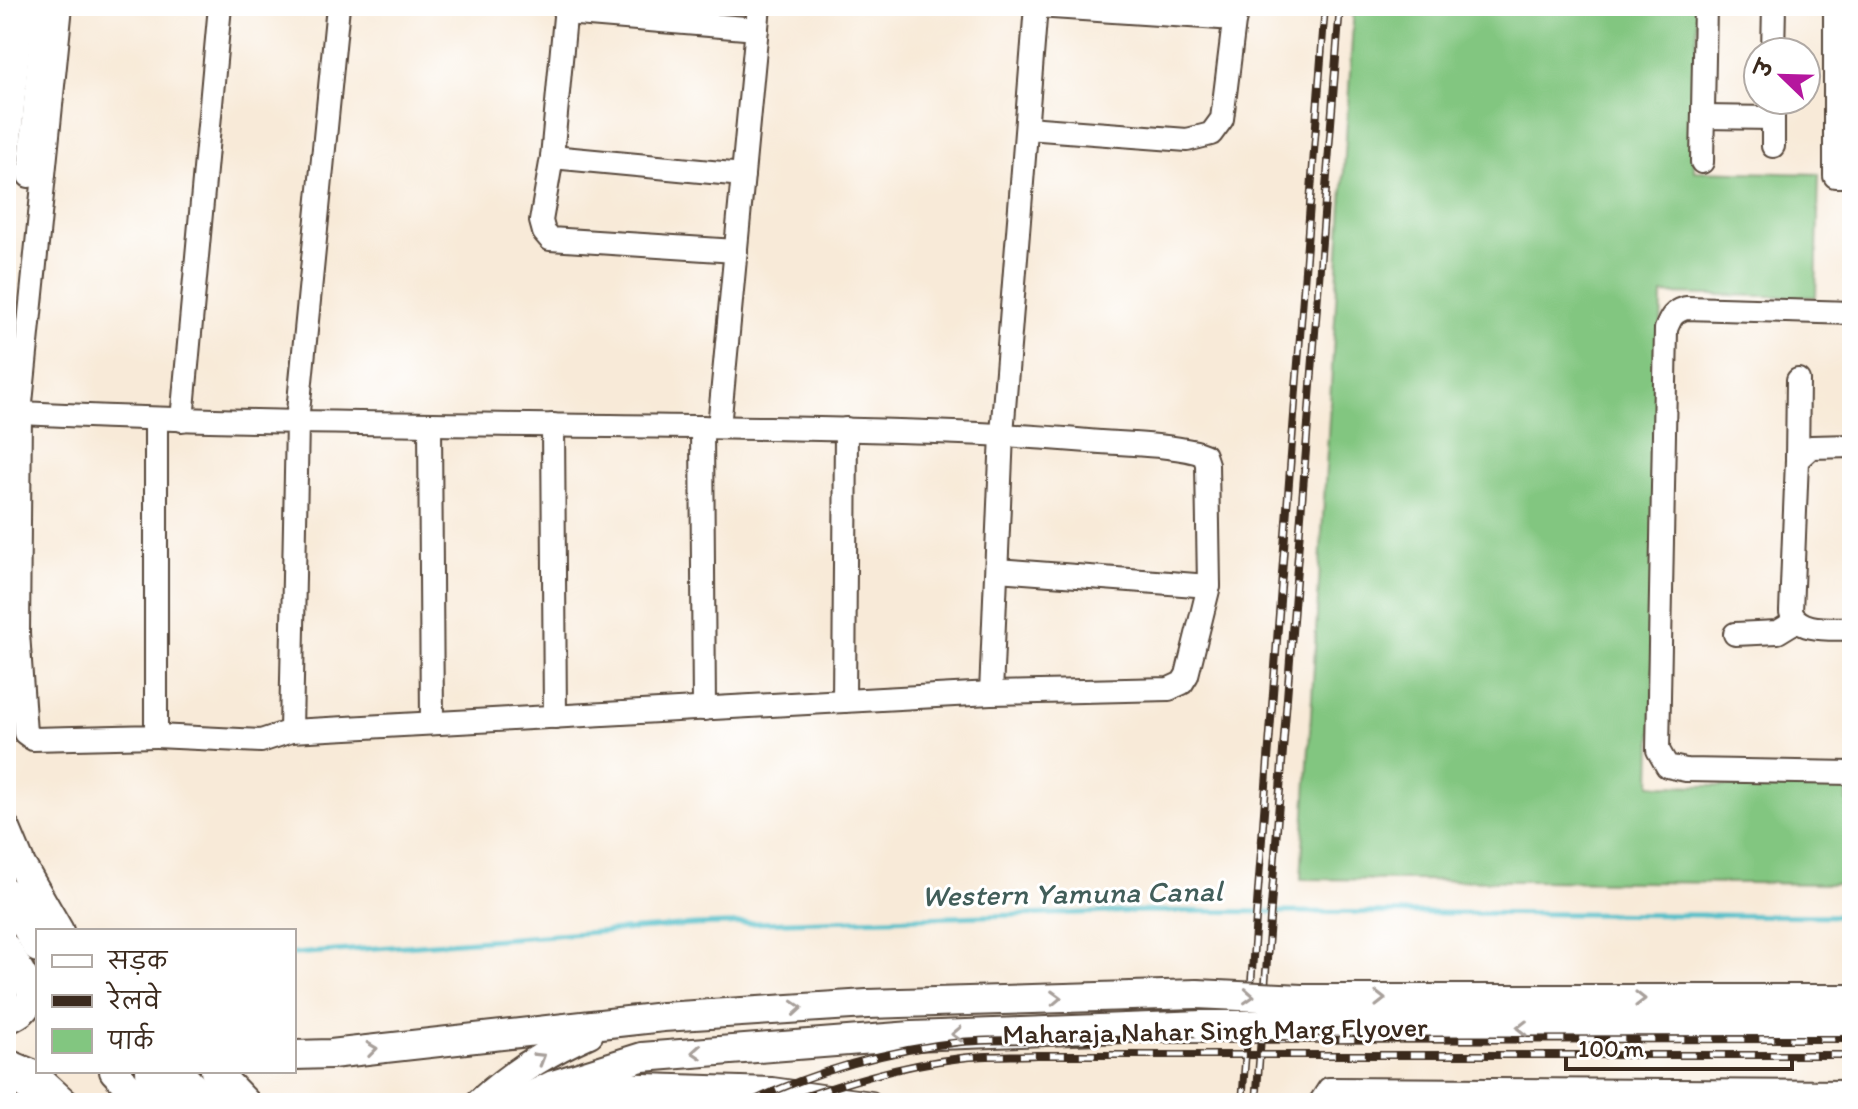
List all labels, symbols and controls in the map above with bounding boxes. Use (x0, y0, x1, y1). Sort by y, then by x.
north arrow (1742, 36, 1822, 116)
text: उ (1748, 54, 1780, 82)
water label: Western Yamuna Canal (921, 872, 1225, 914)
legend (36, 929, 296, 1073)
text: सड़क (106, 946, 169, 975)
text: रेलवे (105, 981, 162, 1015)
one-way arrow (1243, 988, 1256, 1005)
one-way arrow (1050, 989, 1063, 1006)
one-way arrow (1374, 990, 1387, 1008)
one-way arrow (1634, 990, 1647, 1008)
one-way arrow (791, 1000, 804, 1017)
street label: Maharaja Nahar Singh Marg Flyover (1002, 1009, 1428, 1051)
one-way arrow (1515, 1019, 1528, 1036)
scale bar (1566, 1021, 1792, 1071)
text: पार्क (106, 1022, 155, 1055)
one-way arrow (950, 1026, 963, 1043)
text: 100 m (1578, 1034, 1644, 1063)
one-way arrow (365, 1041, 379, 1058)
one-way arrow (691, 1043, 704, 1060)
one-way arrow (531, 1052, 546, 1067)

